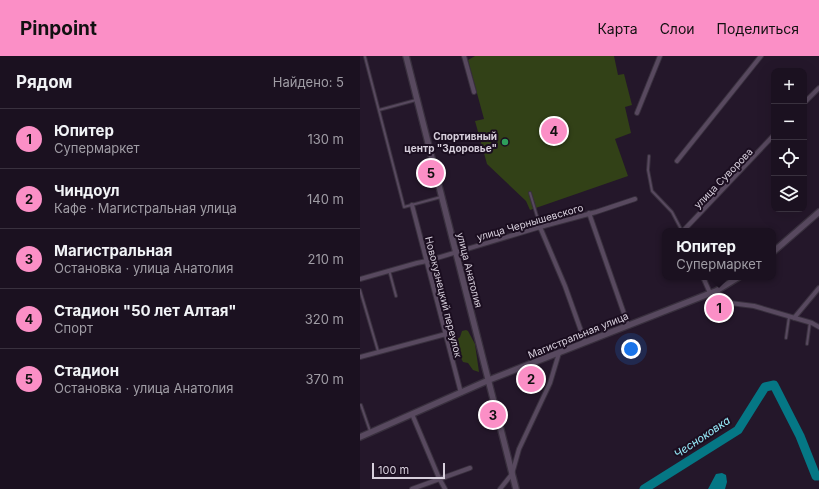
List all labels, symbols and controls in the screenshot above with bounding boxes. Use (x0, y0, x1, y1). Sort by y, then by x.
text: Pinpoint (20, 17, 97, 40)
text: Карта (597, 20, 638, 37)
text: Слои (660, 20, 695, 37)
text: Поделиться (717, 20, 799, 37)
map controls (771, 68, 807, 212)
button: + (771, 68, 807, 104)
text: Рядом (16, 72, 72, 92)
text: Найдено: 5 (273, 74, 344, 90)
button: − (771, 104, 807, 140)
pin: 4 (541, 116, 567, 146)
text: Юпитер (54, 121, 114, 140)
place label: Спортивный центр "Здоровье" (404, 130, 497, 154)
text: 1 (26, 131, 32, 147)
text: 130 m (307, 131, 344, 147)
marker: Спортивный центр "Здоровье" (500, 137, 510, 147)
text: Супермаркет (54, 140, 140, 156)
button: locate (771, 140, 807, 176)
street label: улица Суворова (691, 145, 755, 211)
pin: 5 (418, 158, 444, 188)
button: layers (771, 176, 807, 212)
text: Чиндоул (54, 181, 120, 200)
text: 2 (25, 191, 33, 207)
text: 140 m (307, 191, 344, 207)
text: Кафе · Магистральная улица (54, 200, 237, 216)
street label: улица Чернышевского (475, 201, 585, 243)
popup (662, 228, 776, 280)
street label: улица Анатолия (455, 231, 485, 309)
street label: Новокузнецкий переулок (423, 235, 465, 359)
text: Юпитер (676, 237, 736, 256)
text: Магистральная (54, 241, 172, 260)
text: 3 (25, 251, 33, 267)
text: 210 m (308, 251, 344, 267)
text: Супермаркет (676, 256, 762, 272)
text: Остановка · улица Анатолия (54, 260, 234, 276)
pin: 1 (706, 293, 732, 323)
text: Стадион "50 лет Алтая" (54, 301, 236, 320)
street label: Магистральная улица (526, 309, 630, 361)
text: 4 (25, 311, 33, 327)
text: 320 m (305, 311, 344, 327)
text: Спорт (54, 320, 93, 336)
your location (621, 339, 641, 359)
text: Стадион (54, 361, 119, 380)
pin: 2 (518, 364, 544, 394)
text: 5 (25, 371, 33, 387)
text: 370 m (306, 371, 344, 387)
text: Остановка · улица Анатолия (54, 380, 234, 396)
pin: 3 (480, 400, 506, 430)
water label: Чесноковка (671, 413, 733, 461)
scale bar (372, 461, 445, 480)
text: 100 m (378, 463, 409, 477)

